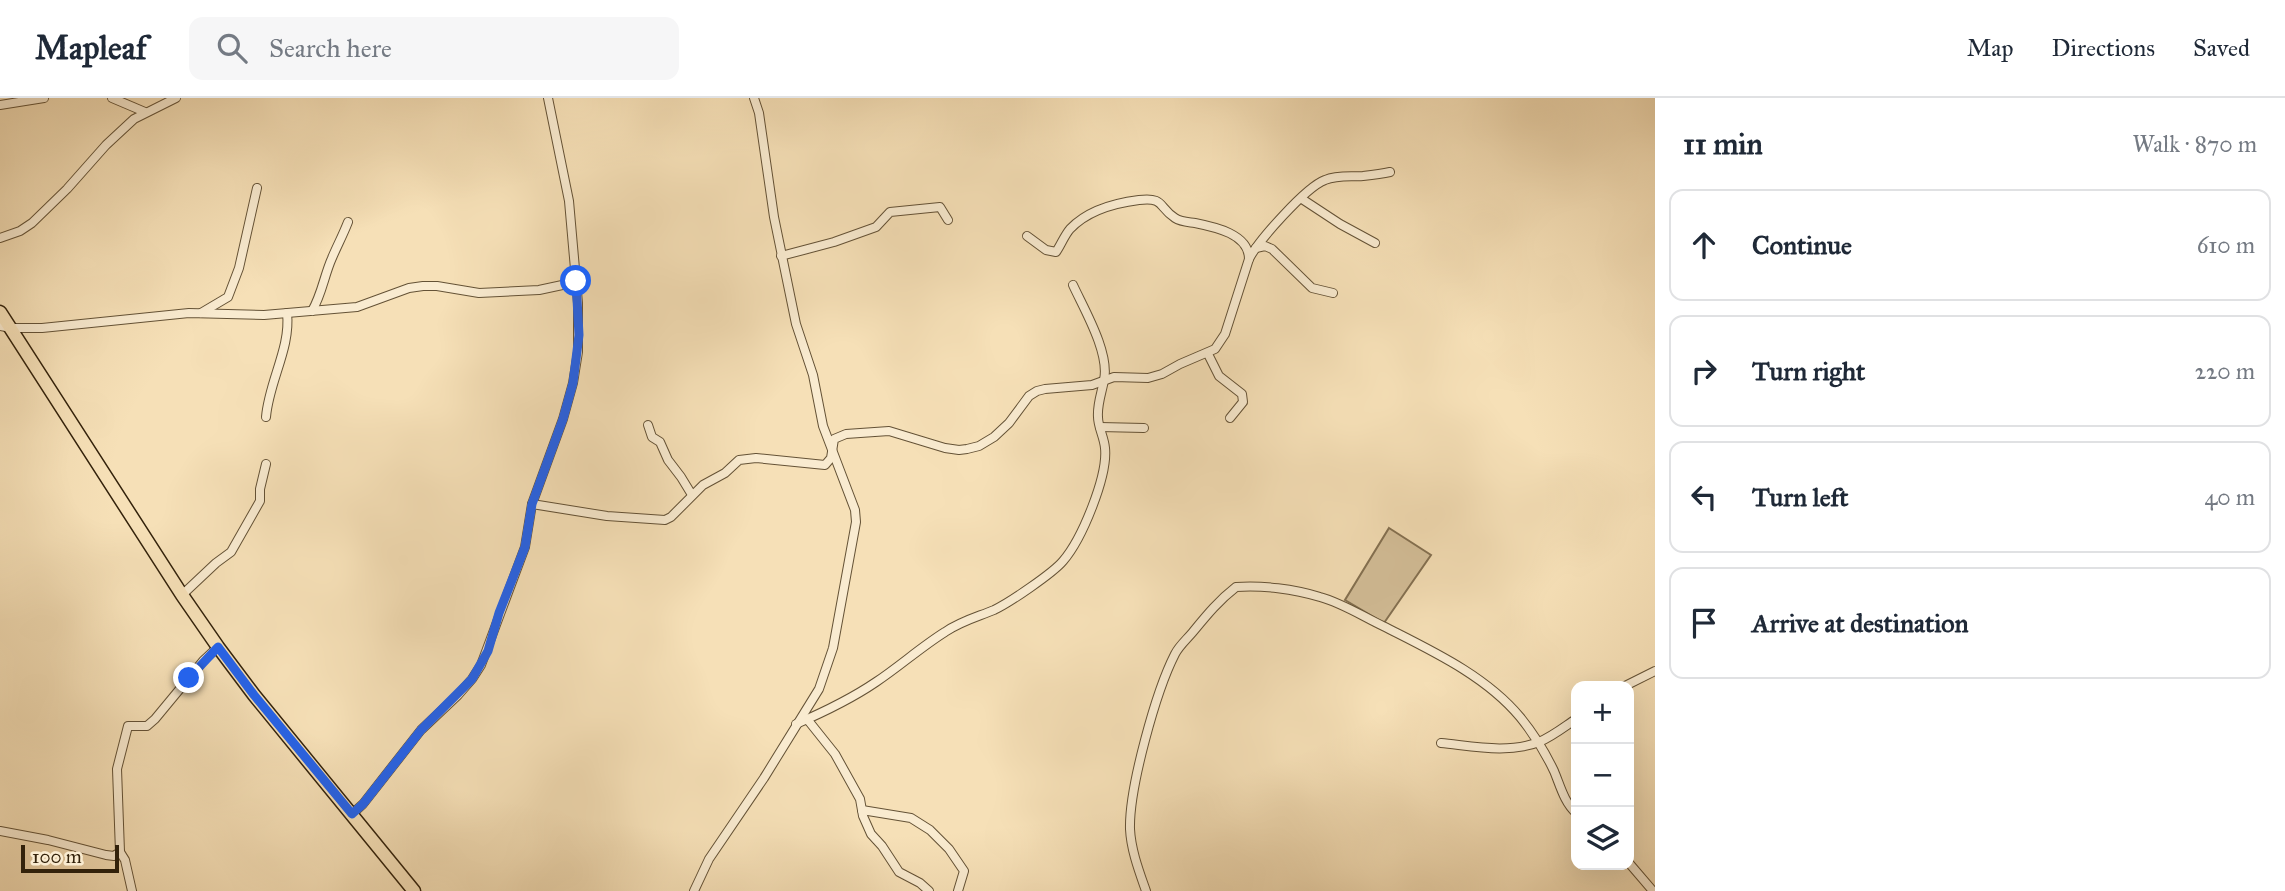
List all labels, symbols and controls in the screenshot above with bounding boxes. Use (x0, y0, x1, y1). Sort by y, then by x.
search box (189, 17, 679, 80)
text: Mapleaf (35, 28, 147, 68)
icon: search (213, 29, 251, 67)
text: Search here (269, 32, 392, 64)
text: Map (1967, 33, 2014, 63)
text: Directions (2052, 33, 2155, 63)
text: Saved (2193, 33, 2250, 63)
text: 11 min (1683, 126, 1763, 162)
text: Walk · 870 m (2133, 130, 2257, 158)
icon: ahead (1685, 226, 1723, 264)
text: Continue (1752, 229, 1852, 261)
text: 610 m (2197, 231, 2255, 259)
route start (560, 265, 591, 296)
icon: right (1685, 352, 1723, 390)
text: Turn right (1752, 355, 1865, 387)
text: 220 m (2195, 357, 2255, 385)
icon: left (1685, 478, 1723, 516)
text: Turn left (1752, 481, 1848, 513)
text: 40 m (2205, 483, 2255, 511)
icon: arrive (1685, 604, 1723, 642)
text: Arrive at destination (1752, 607, 1969, 639)
route end (173, 662, 204, 693)
map controls (1571, 681, 1634, 870)
button: + (1571, 681, 1634, 744)
button: − (1571, 744, 1634, 807)
button: layers (1571, 807, 1634, 870)
scale bar (21, 842, 119, 874)
text: 100 m (32, 845, 82, 868)

